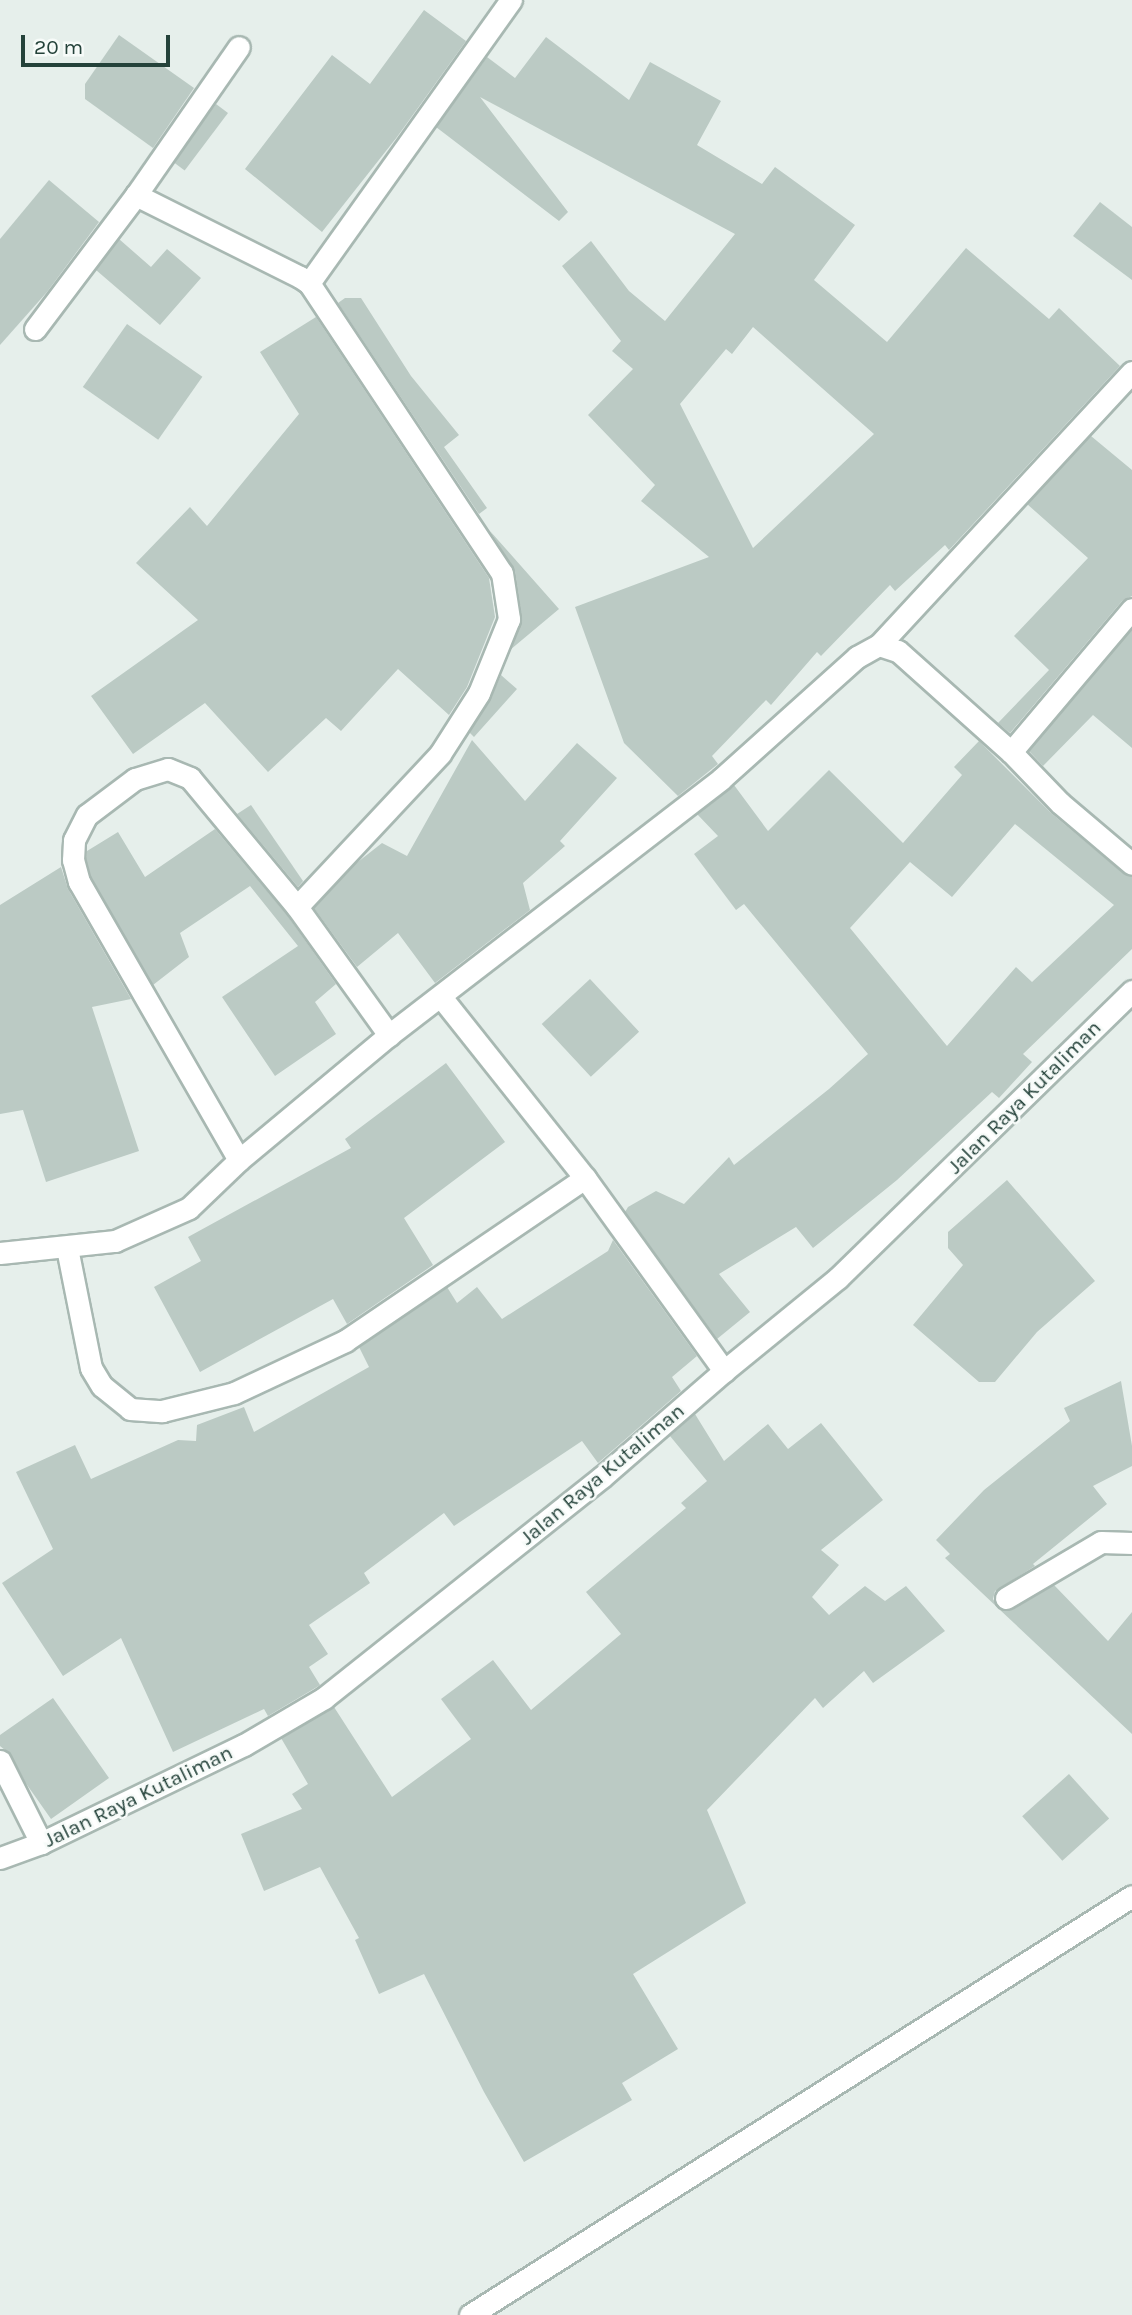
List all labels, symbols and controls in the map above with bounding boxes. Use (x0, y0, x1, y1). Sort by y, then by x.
scale bar (24, 21, 173, 65)
text: 20 m (34, 35, 83, 59)
street label: Jalan Raya Kutaliman (942, 1015, 1106, 1179)
street label: Jalan Raya Kutaliman (515, 1398, 689, 1550)
street label: Jalan Raya Kutaliman (40, 1739, 236, 1853)

